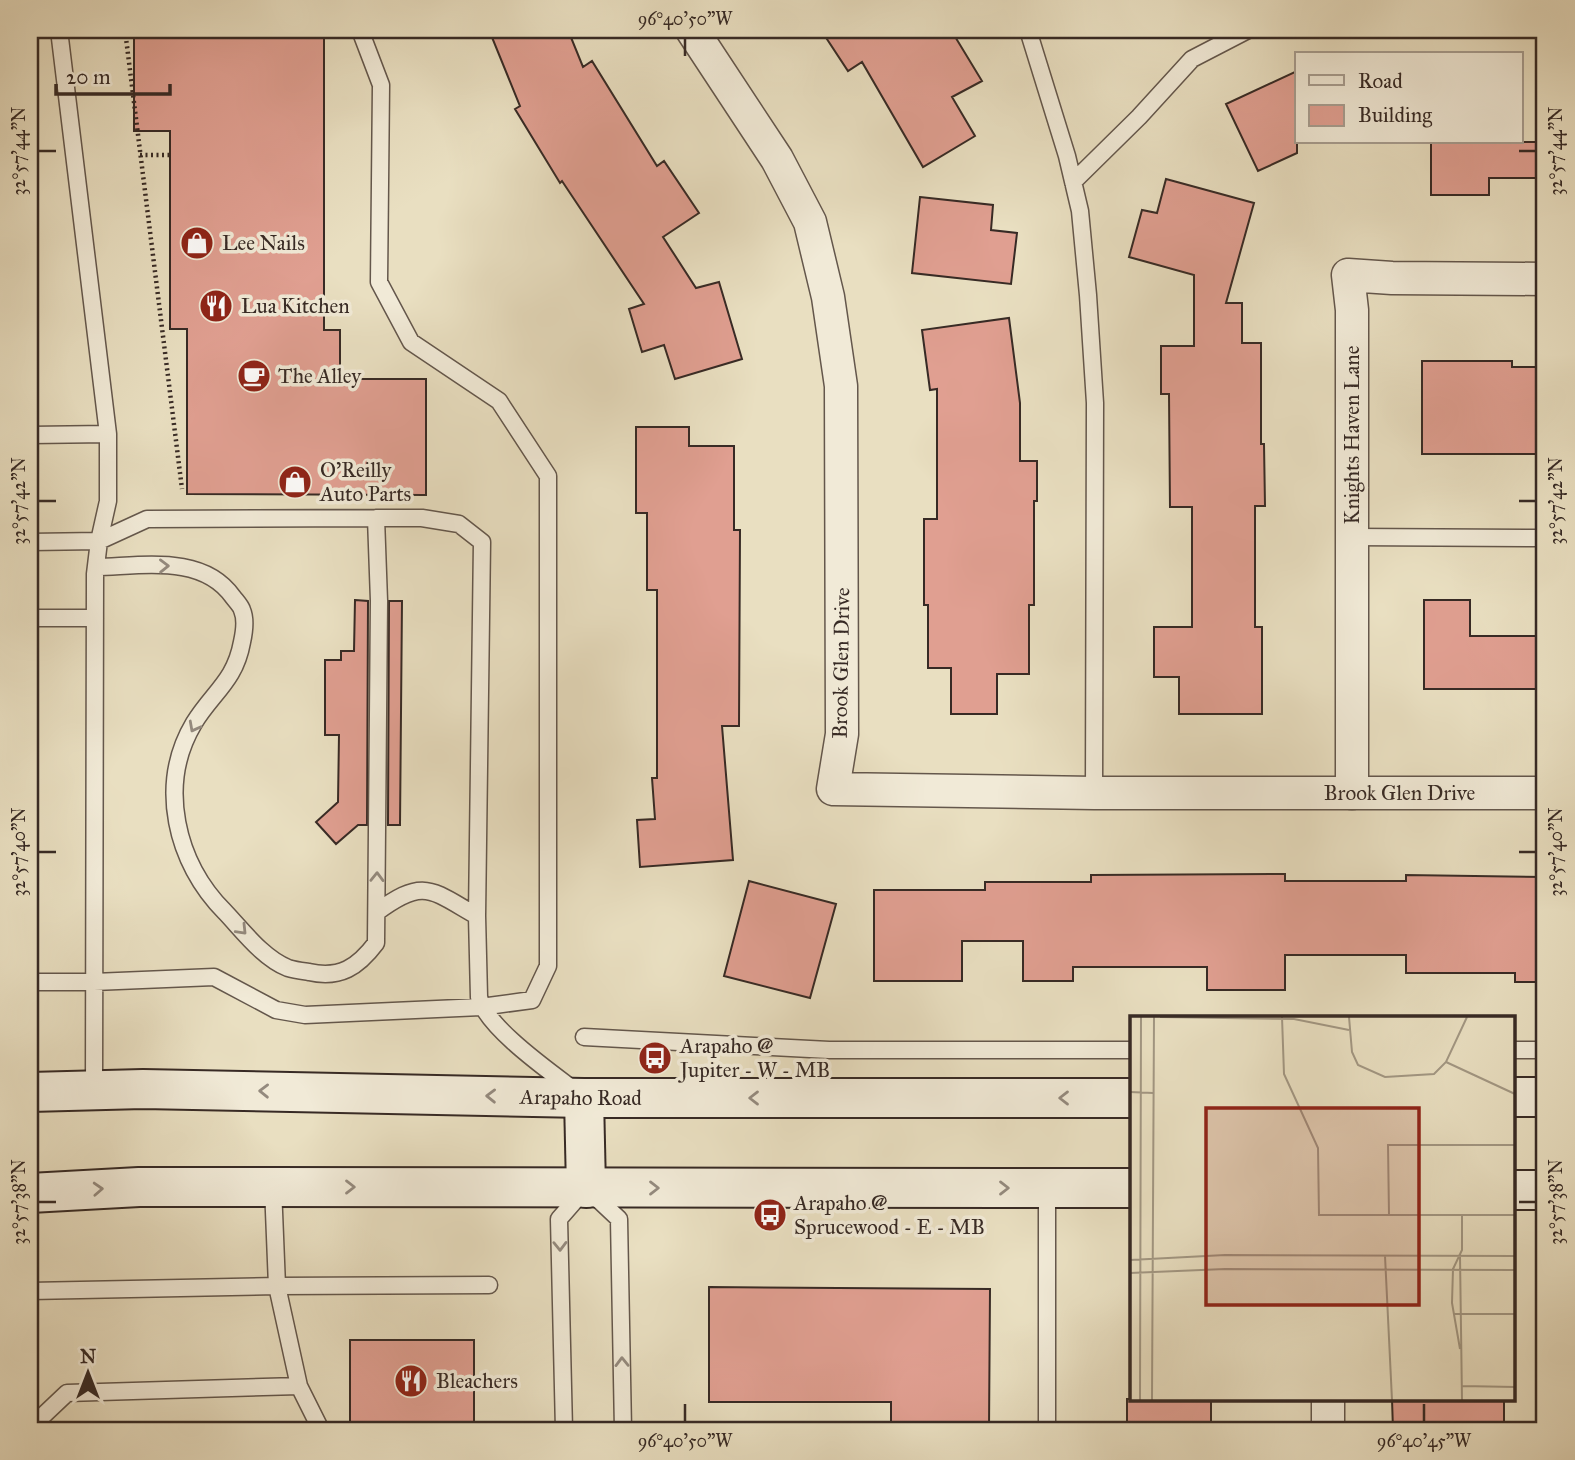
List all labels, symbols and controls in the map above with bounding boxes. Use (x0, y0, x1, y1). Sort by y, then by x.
text: 96°40'50"W (638, 8, 733, 30)
scale bar (56, 52, 170, 96)
legend (1295, 52, 1522, 144)
text: 20 m (66, 64, 111, 90)
text: Road (1358, 68, 1403, 94)
text: Building (1358, 102, 1432, 128)
text: 32°57'44"N (8, 107, 30, 195)
text: 32°57'44"N (1545, 107, 1567, 195)
shop icon: Lee Nails (178, 224, 216, 262)
place label: Lee Nails (222, 230, 305, 256)
restaurant icon: Lua Kitchen (197, 287, 235, 325)
place label: Lua Kitchen (241, 293, 350, 319)
street label: Knights Haven Lane (1339, 345, 1365, 524)
cafe icon: The Alley (235, 357, 273, 395)
place label: The Alley (278, 363, 362, 389)
text: 32°57'42"N (8, 457, 30, 545)
place label: O’Reilly Auto Parts (319, 457, 411, 507)
text: 32°57'42"N (1545, 457, 1567, 545)
shop icon: O’Reilly Auto Parts (276, 463, 314, 501)
one-way arrow (159, 558, 170, 574)
street label: Brook Glen Drive (827, 587, 855, 739)
one-way arrow (189, 720, 202, 732)
street label: Brook Glen Drive (1324, 780, 1476, 806)
text: 32°57'40"N (8, 807, 30, 897)
text: 32°57'40"N (1545, 807, 1567, 897)
one-way arrow (369, 871, 385, 882)
one-way arrow (233, 921, 246, 934)
inset map (1130, 1016, 1516, 1400)
place label: Arapaho @ Jupiter - W - MB (678, 1033, 830, 1083)
bus stop icon: Arapaho @ Jupiter - W - MB (636, 1039, 674, 1077)
one-way arrow (258, 1083, 268, 1099)
street label: Arapaho Road (519, 1084, 642, 1111)
one-way arrow (485, 1088, 496, 1104)
one-way arrow (748, 1090, 759, 1106)
one-way arrow (1058, 1090, 1069, 1106)
text: 32°57'38"N (8, 1159, 30, 1245)
text: 32°57'38"N (1545, 1159, 1567, 1245)
one-way arrow (346, 1179, 356, 1195)
one-way arrow (649, 1180, 660, 1196)
one-way arrow (999, 1180, 1010, 1196)
one-way arrow (93, 1182, 104, 1197)
place label: Arapaho @ Sprucewood - E - MB (793, 1190, 985, 1240)
bus stop icon: Arapaho @ Sprucewood - E - MB (751, 1196, 789, 1234)
one-way arrow (552, 1241, 568, 1252)
north arrow (52, 1338, 122, 1408)
text: N (80, 1345, 96, 1368)
one-way arrow (614, 1356, 629, 1367)
restaurant icon: Bleachers (392, 1362, 430, 1400)
place label: Bleachers (436, 1368, 518, 1394)
text: 96°40'50"W (638, 1430, 733, 1452)
text: 96°40'45"W (1377, 1430, 1472, 1452)

